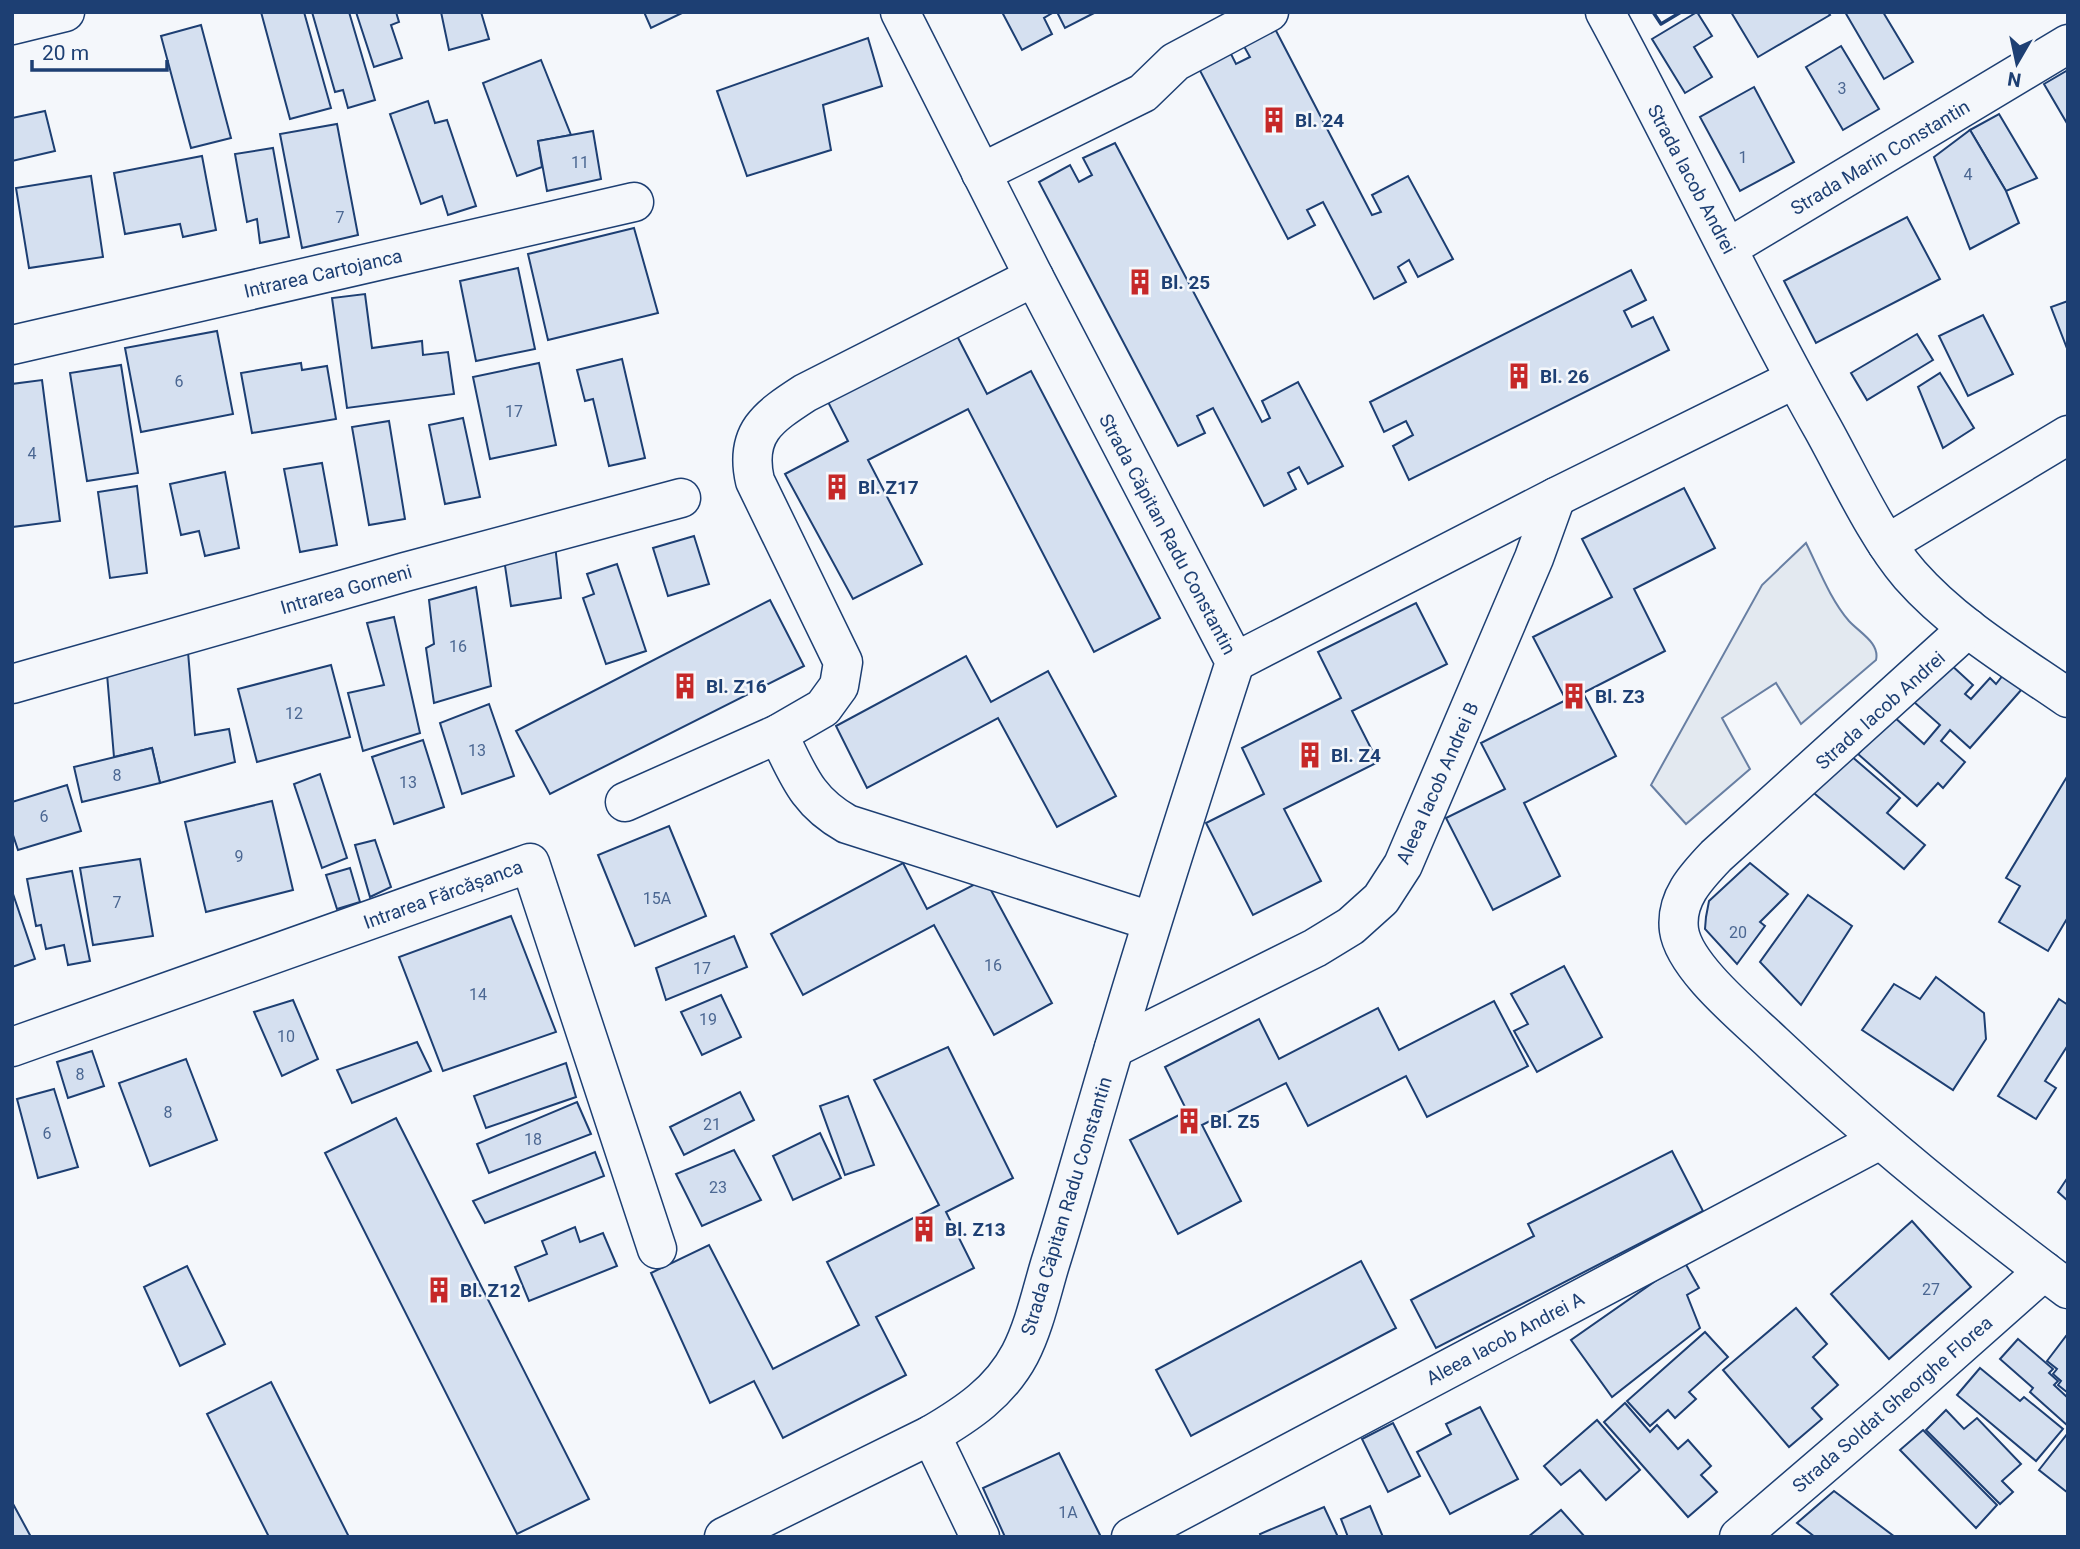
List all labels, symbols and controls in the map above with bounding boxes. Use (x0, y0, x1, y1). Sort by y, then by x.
scale bar (32, 28, 166, 72)
north arrow (1982, 28, 2052, 98)
text: 20 m (42, 41, 89, 65)
text: N (2006, 67, 2023, 92)
house number: 3 (1838, 79, 1847, 98)
street label: Strada Marin Constantin (1787, 95, 1974, 220)
street label: Strada Iacob Andrei (1642, 101, 1741, 258)
building icon: Bl. 24 (1259, 105, 1289, 135)
place label: Bl. 24 (1295, 109, 1344, 132)
house number: 1 (1739, 148, 1748, 167)
house number: 11 (571, 153, 589, 172)
house number: 4 (1964, 165, 1973, 184)
house number: 7 (336, 208, 345, 227)
street label: Intrarea Cartojanca (242, 244, 405, 303)
building icon: Bl. 25 (1125, 267, 1155, 297)
place label: Bl. 25 (1161, 271, 1210, 294)
building icon: Bl. 26 (1504, 361, 1534, 391)
place label: Bl. 26 (1540, 365, 1589, 388)
house number: 6 (175, 372, 184, 391)
house number: 17 (505, 402, 523, 421)
street label: Strada Căpitan Radu Constantin (1094, 410, 1241, 658)
house number: 4 (28, 444, 37, 463)
building icon: Bl. Z17 (822, 472, 852, 502)
place label: Bl. Z17 (858, 476, 919, 499)
street label: Intrarea Gorneni (278, 560, 414, 619)
house number: 16 (449, 637, 467, 656)
street label: Strada Iacob Andrei (1811, 646, 1950, 774)
building icon: Bl. Z16 (670, 671, 700, 701)
place label: Bl. Z16 (706, 675, 767, 698)
building icon: Bl. Z3 (1559, 681, 1589, 711)
place label: Bl. Z3 (1595, 685, 1645, 708)
street label: Aleea Iacob Andrei B (1391, 699, 1484, 868)
house number: 12 (285, 704, 303, 723)
building icon: Bl. Z4 (1295, 740, 1325, 770)
house number: 13 (468, 741, 486, 760)
place label: Bl. Z4 (1331, 744, 1381, 767)
house number: 8 (113, 766, 122, 785)
house number: 13 (399, 773, 417, 792)
house number: 6 (40, 807, 49, 826)
house number: 9 (235, 847, 244, 866)
street label: Intrarea Fărcășanca (360, 855, 526, 934)
house number: 15A (643, 889, 672, 908)
house number: 7 (113, 893, 122, 912)
house number: 20 (1729, 923, 1747, 942)
house number: 16 (984, 956, 1002, 975)
house number: 17 (693, 959, 711, 978)
house number: 14 (469, 985, 487, 1004)
house number: 19 (699, 1010, 717, 1029)
house number: 10 (277, 1027, 295, 1046)
house number: 8 (76, 1065, 85, 1084)
street label: Strada Căpitan Radu Constantin (1016, 1074, 1117, 1338)
house number: 8 (164, 1103, 173, 1122)
building icon: Bl. Z5 (1174, 1106, 1204, 1136)
place label: Bl. Z5 (1210, 1110, 1260, 1133)
house number: 21 (703, 1115, 721, 1134)
house number: 6 (43, 1124, 52, 1143)
house number: 18 (524, 1130, 542, 1149)
house number: 23 (709, 1178, 727, 1197)
building icon: Bl. Z13 (909, 1214, 939, 1244)
place label: Bl. Z13 (945, 1218, 1006, 1241)
building icon: Bl. Z12 (424, 1275, 454, 1305)
place label: Bl. Z12 (460, 1279, 521, 1302)
house number: 27 (1922, 1280, 1940, 1299)
street label: Aleea Iacob Andrei A (1422, 1287, 1589, 1390)
street label: Strada Soldat Gheorghe Florea (1788, 1311, 1997, 1498)
house number: 1A (1058, 1503, 1078, 1522)

